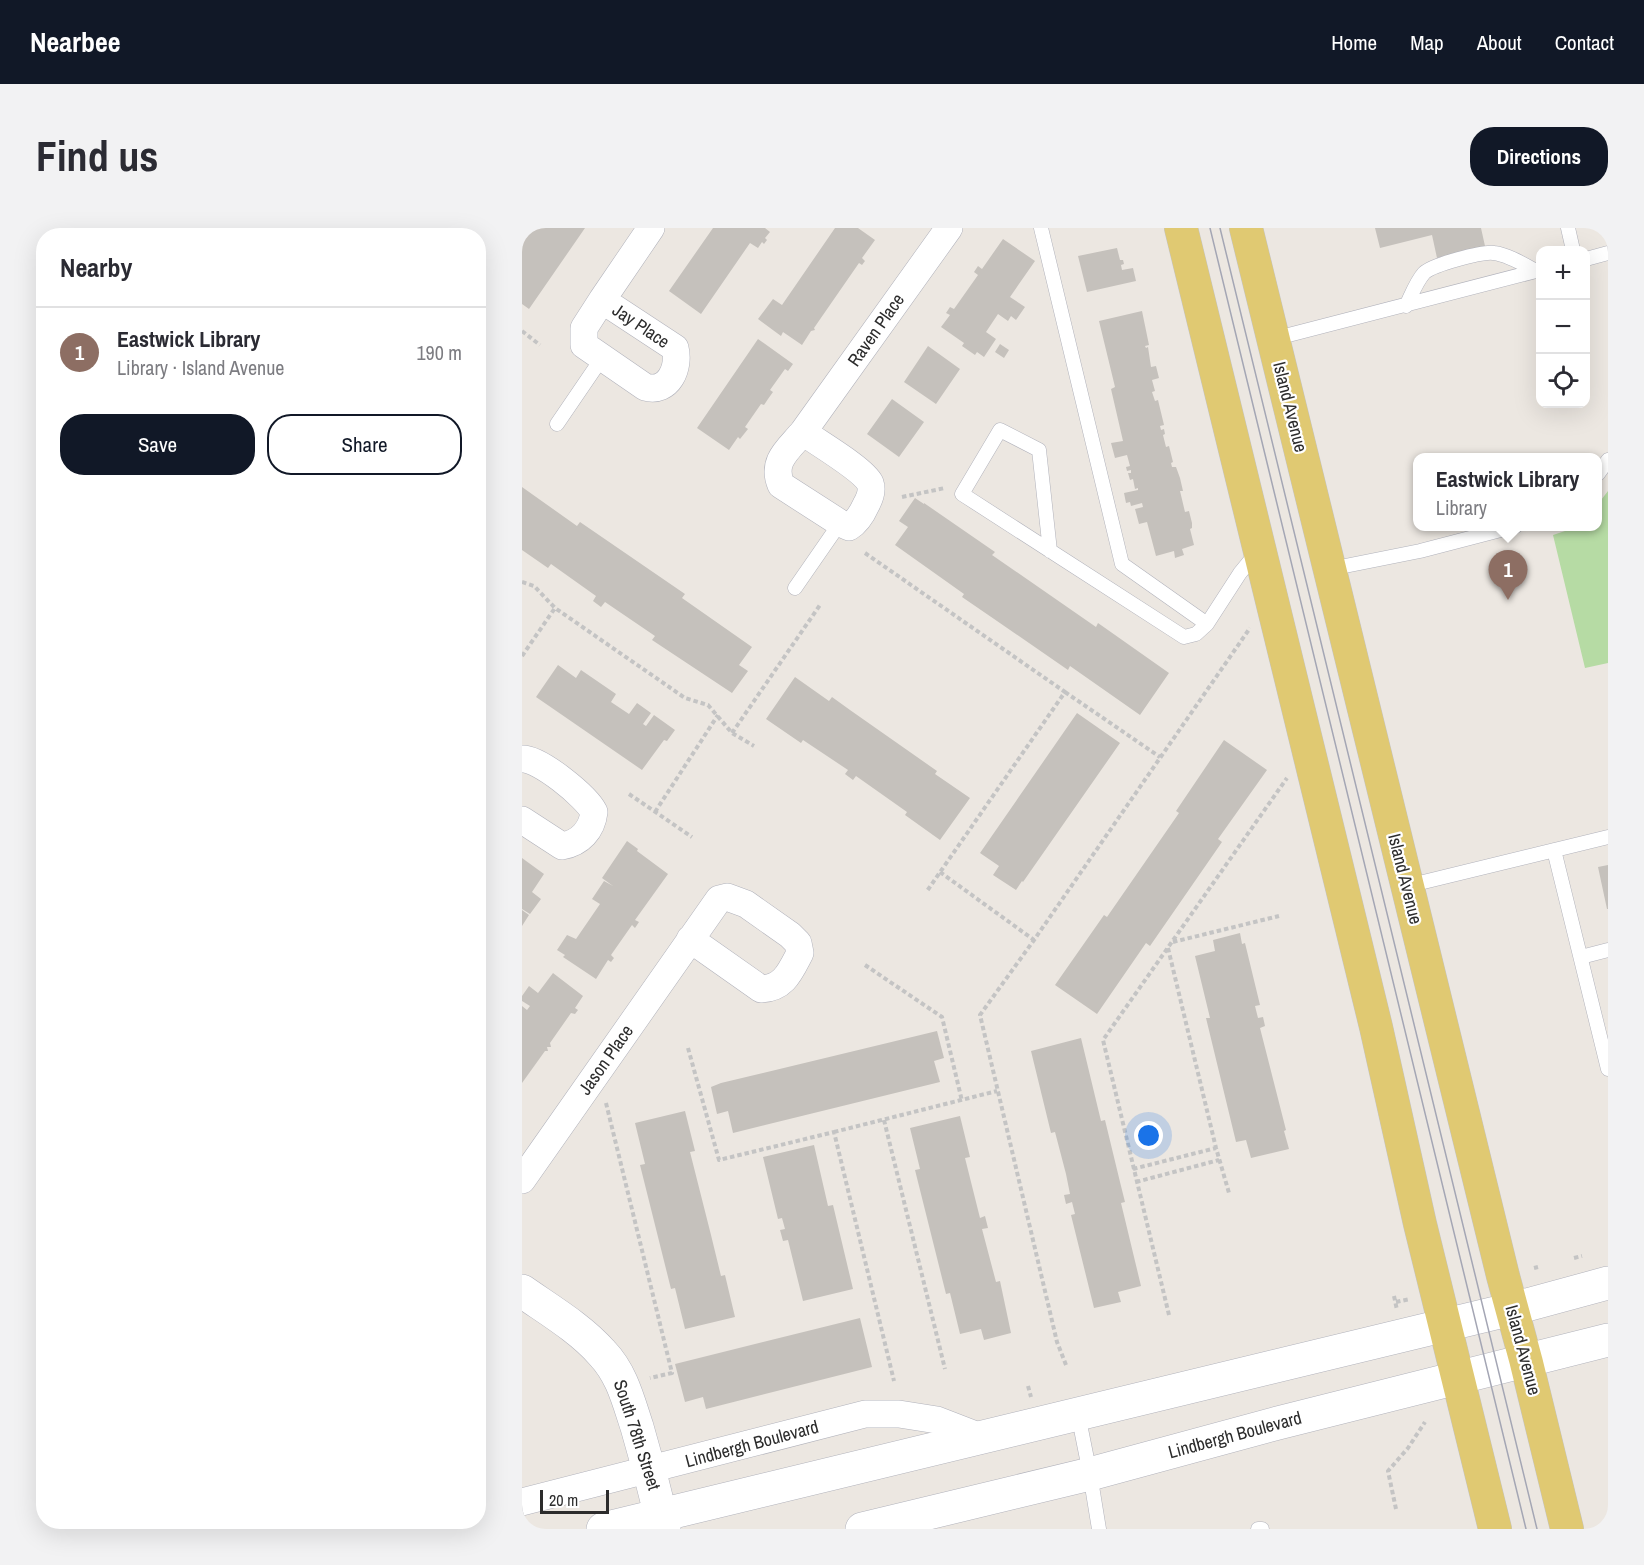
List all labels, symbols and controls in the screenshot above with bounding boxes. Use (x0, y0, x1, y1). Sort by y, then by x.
text: Nearbee (30, 23, 121, 61)
text: Home (1331, 28, 1377, 57)
text: Map (1410, 28, 1444, 57)
text: About (1477, 28, 1522, 57)
text: Contact (1555, 28, 1614, 57)
button: Directions (1470, 127, 1608, 186)
text: Find us (36, 128, 158, 184)
map controls (1536, 246, 1590, 408)
button: + (1536, 246, 1590, 300)
text: Nearby (60, 250, 132, 285)
street label: Raven Place (841, 288, 910, 371)
street label: Jay Place (608, 297, 675, 354)
button: − (1536, 300, 1590, 354)
text: Eastwick Library (117, 324, 260, 354)
text: 1 (75, 339, 84, 366)
text: 190 m (416, 339, 462, 366)
text: Library · Island Avenue (117, 354, 284, 381)
button: locate (1536, 354, 1590, 408)
street label: Island Avenue (1267, 359, 1314, 455)
button: Save (60, 414, 255, 475)
button: Share (267, 414, 462, 475)
popup (1413, 453, 1602, 531)
text: Eastwick Library (1436, 464, 1579, 494)
text: Library (1436, 494, 1487, 521)
pin: 1 (1488, 550, 1528, 600)
street label: Island Avenue (1382, 831, 1429, 927)
street label: Jason Place (572, 1020, 639, 1100)
your location (1134, 1121, 1163, 1150)
street label: Island Avenue (1499, 1302, 1548, 1398)
street label: South 78th Street (608, 1376, 667, 1493)
street label: Lindbergh Boulevard (1165, 1405, 1304, 1464)
street label: Lindbergh Boulevard (682, 1414, 821, 1473)
scale bar (540, 1487, 609, 1514)
text: 20 m (549, 1489, 578, 1511)

